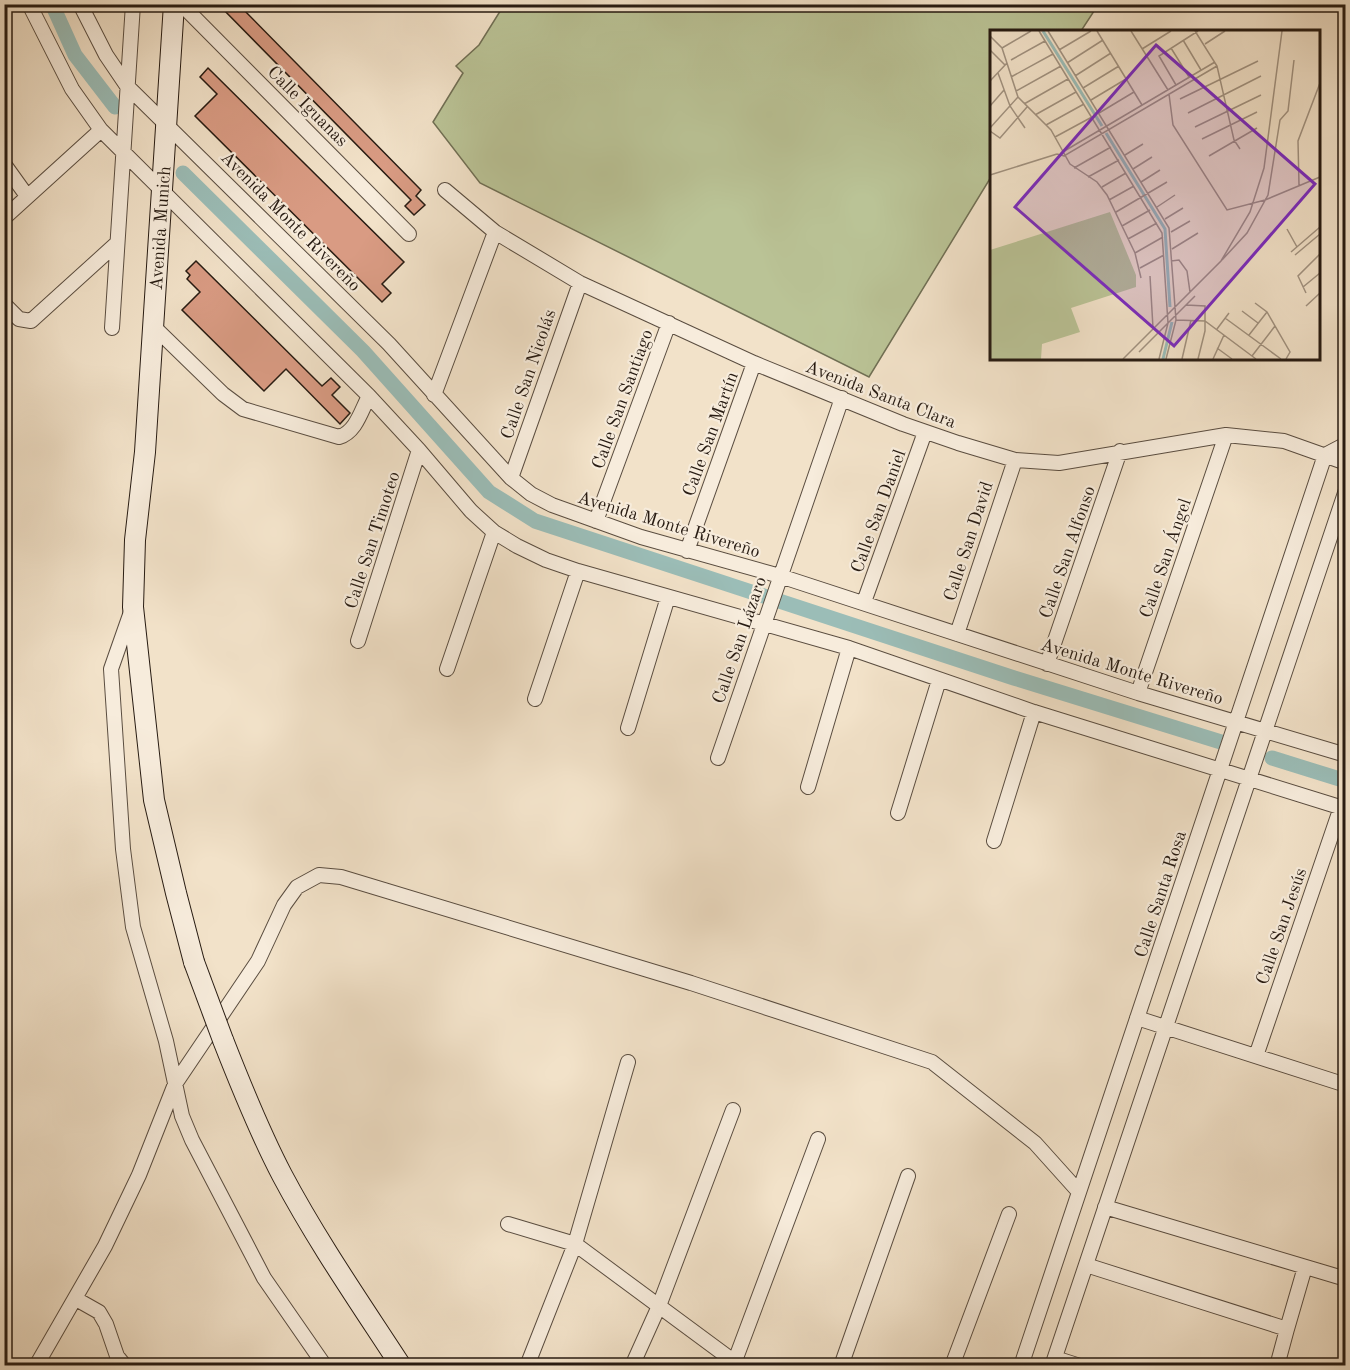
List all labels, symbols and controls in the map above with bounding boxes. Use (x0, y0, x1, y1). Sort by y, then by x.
inset map (990, 30, 1320, 360)
street label: Calle Iguanas (264, 63, 351, 151)
street label: Avenida Monte Rivereño (217, 148, 364, 295)
street label: Avenida Munich (148, 165, 174, 291)
street label: Calle San Nicolás (498, 307, 560, 441)
street label: Calle San Santiago (589, 327, 657, 472)
street label: Avenida Santa Clara (803, 358, 958, 432)
street label: Calle San Martín (680, 369, 742, 499)
street label: Calle San Daniel (848, 447, 910, 575)
street label: Calle San Timoteo (342, 469, 404, 611)
street label: Calle San David (941, 479, 997, 604)
street label: Calle San Alfonso (1037, 484, 1099, 621)
street label: Avenida Monte Rivereño (575, 489, 762, 561)
street label: Calle San Ángel (1133, 495, 1195, 620)
street label: Calle San Lázaro (710, 575, 770, 706)
street label: Avenida Monte Rivereño (1038, 636, 1225, 708)
street label: Calle Santa Rosa (1132, 828, 1190, 960)
street label: Calle San Jesús (1254, 866, 1310, 987)

